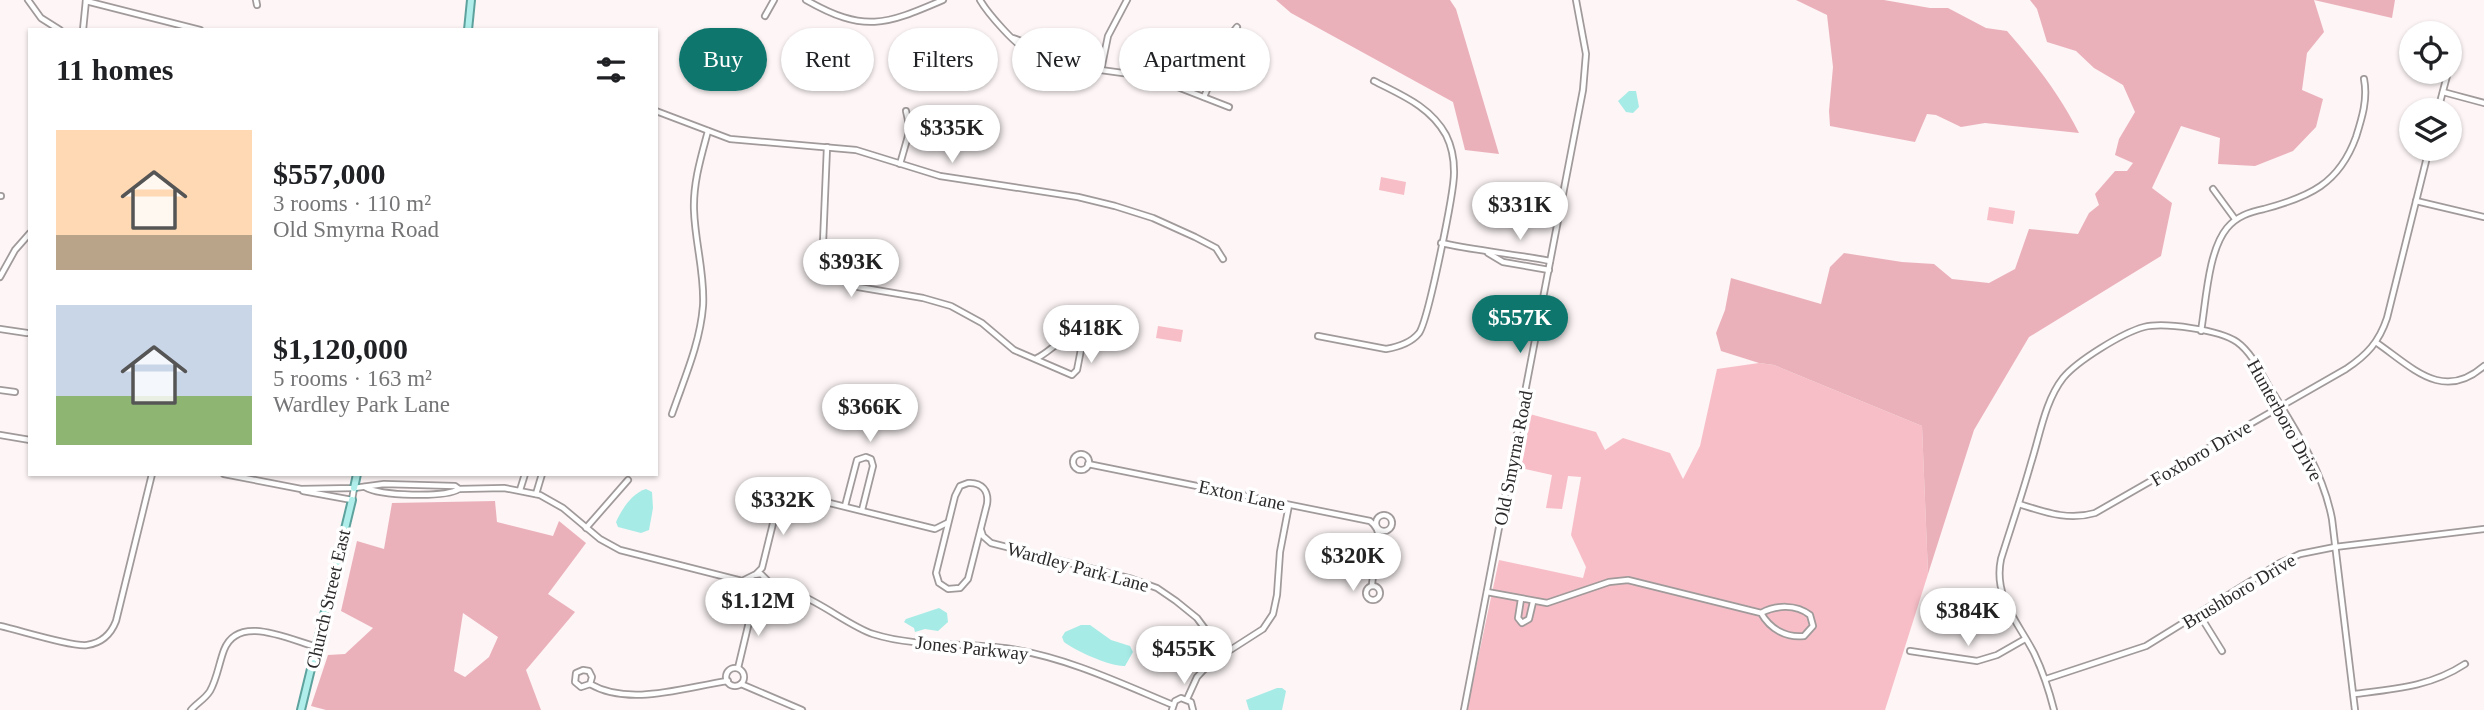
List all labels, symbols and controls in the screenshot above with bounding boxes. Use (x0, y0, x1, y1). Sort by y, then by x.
map controls (2399, 21, 2462, 161)
button: locate (2399, 21, 2462, 84)
chip: Buy (679, 28, 767, 91)
chip: Rent (781, 28, 874, 91)
chip: Filters (888, 28, 998, 91)
chip: New (1012, 28, 1105, 91)
chip: Apartment (1119, 28, 1270, 91)
icon: filters (592, 51, 630, 89)
text: 11 homes (56, 53, 174, 86)
button: layers (2399, 98, 2462, 161)
pin: $335K (903, 106, 1001, 165)
text: $335K (920, 115, 984, 140)
text: $557,000 (273, 157, 386, 190)
icon: home (112, 158, 196, 242)
pin: $331K (1471, 182, 1569, 242)
text: 3 rooms · 110 m² (273, 191, 431, 216)
text: $331K (1488, 192, 1552, 217)
text: Old Smyrna Road (273, 217, 439, 242)
pin: $393K (802, 240, 900, 299)
text: $393K (819, 249, 883, 274)
pin: $557K (1471, 296, 1569, 355)
text: $557K (1488, 305, 1552, 330)
pin: $418K (1042, 306, 1140, 365)
text: $418K (1059, 315, 1123, 340)
text: $1,120,000 (273, 332, 408, 365)
icon: home (112, 333, 196, 417)
street label: Hunterboro Drive (2243, 356, 2327, 484)
text: 5 rooms · 163 m² (273, 366, 432, 391)
pin: $366K (821, 384, 919, 444)
street label: Old Smyrna Road (1490, 388, 1536, 527)
text: Wardley Park Lane (273, 392, 450, 417)
text: $366K (838, 394, 902, 419)
street label: Foxboro Drive (2147, 416, 2255, 490)
street label: Exton Lane (1197, 476, 1287, 514)
pin: $332K (734, 477, 832, 537)
text: $332K (751, 487, 815, 512)
street label: Church Street East (302, 527, 354, 671)
pin: $320K (1304, 534, 1402, 593)
street label: Wardley Park Lane (1005, 538, 1151, 596)
text: $320K (1321, 543, 1385, 568)
street label: Brushboro Drive (2179, 549, 2299, 633)
pin: $1.12M (701, 578, 815, 638)
text: $1.12M (721, 588, 795, 613)
pin: $384K (1919, 588, 2017, 648)
text: $384K (1936, 598, 2000, 623)
pin: $455K (1135, 626, 1233, 686)
street label: Jones Parkway (914, 632, 1030, 664)
text: $455K (1152, 636, 1216, 661)

